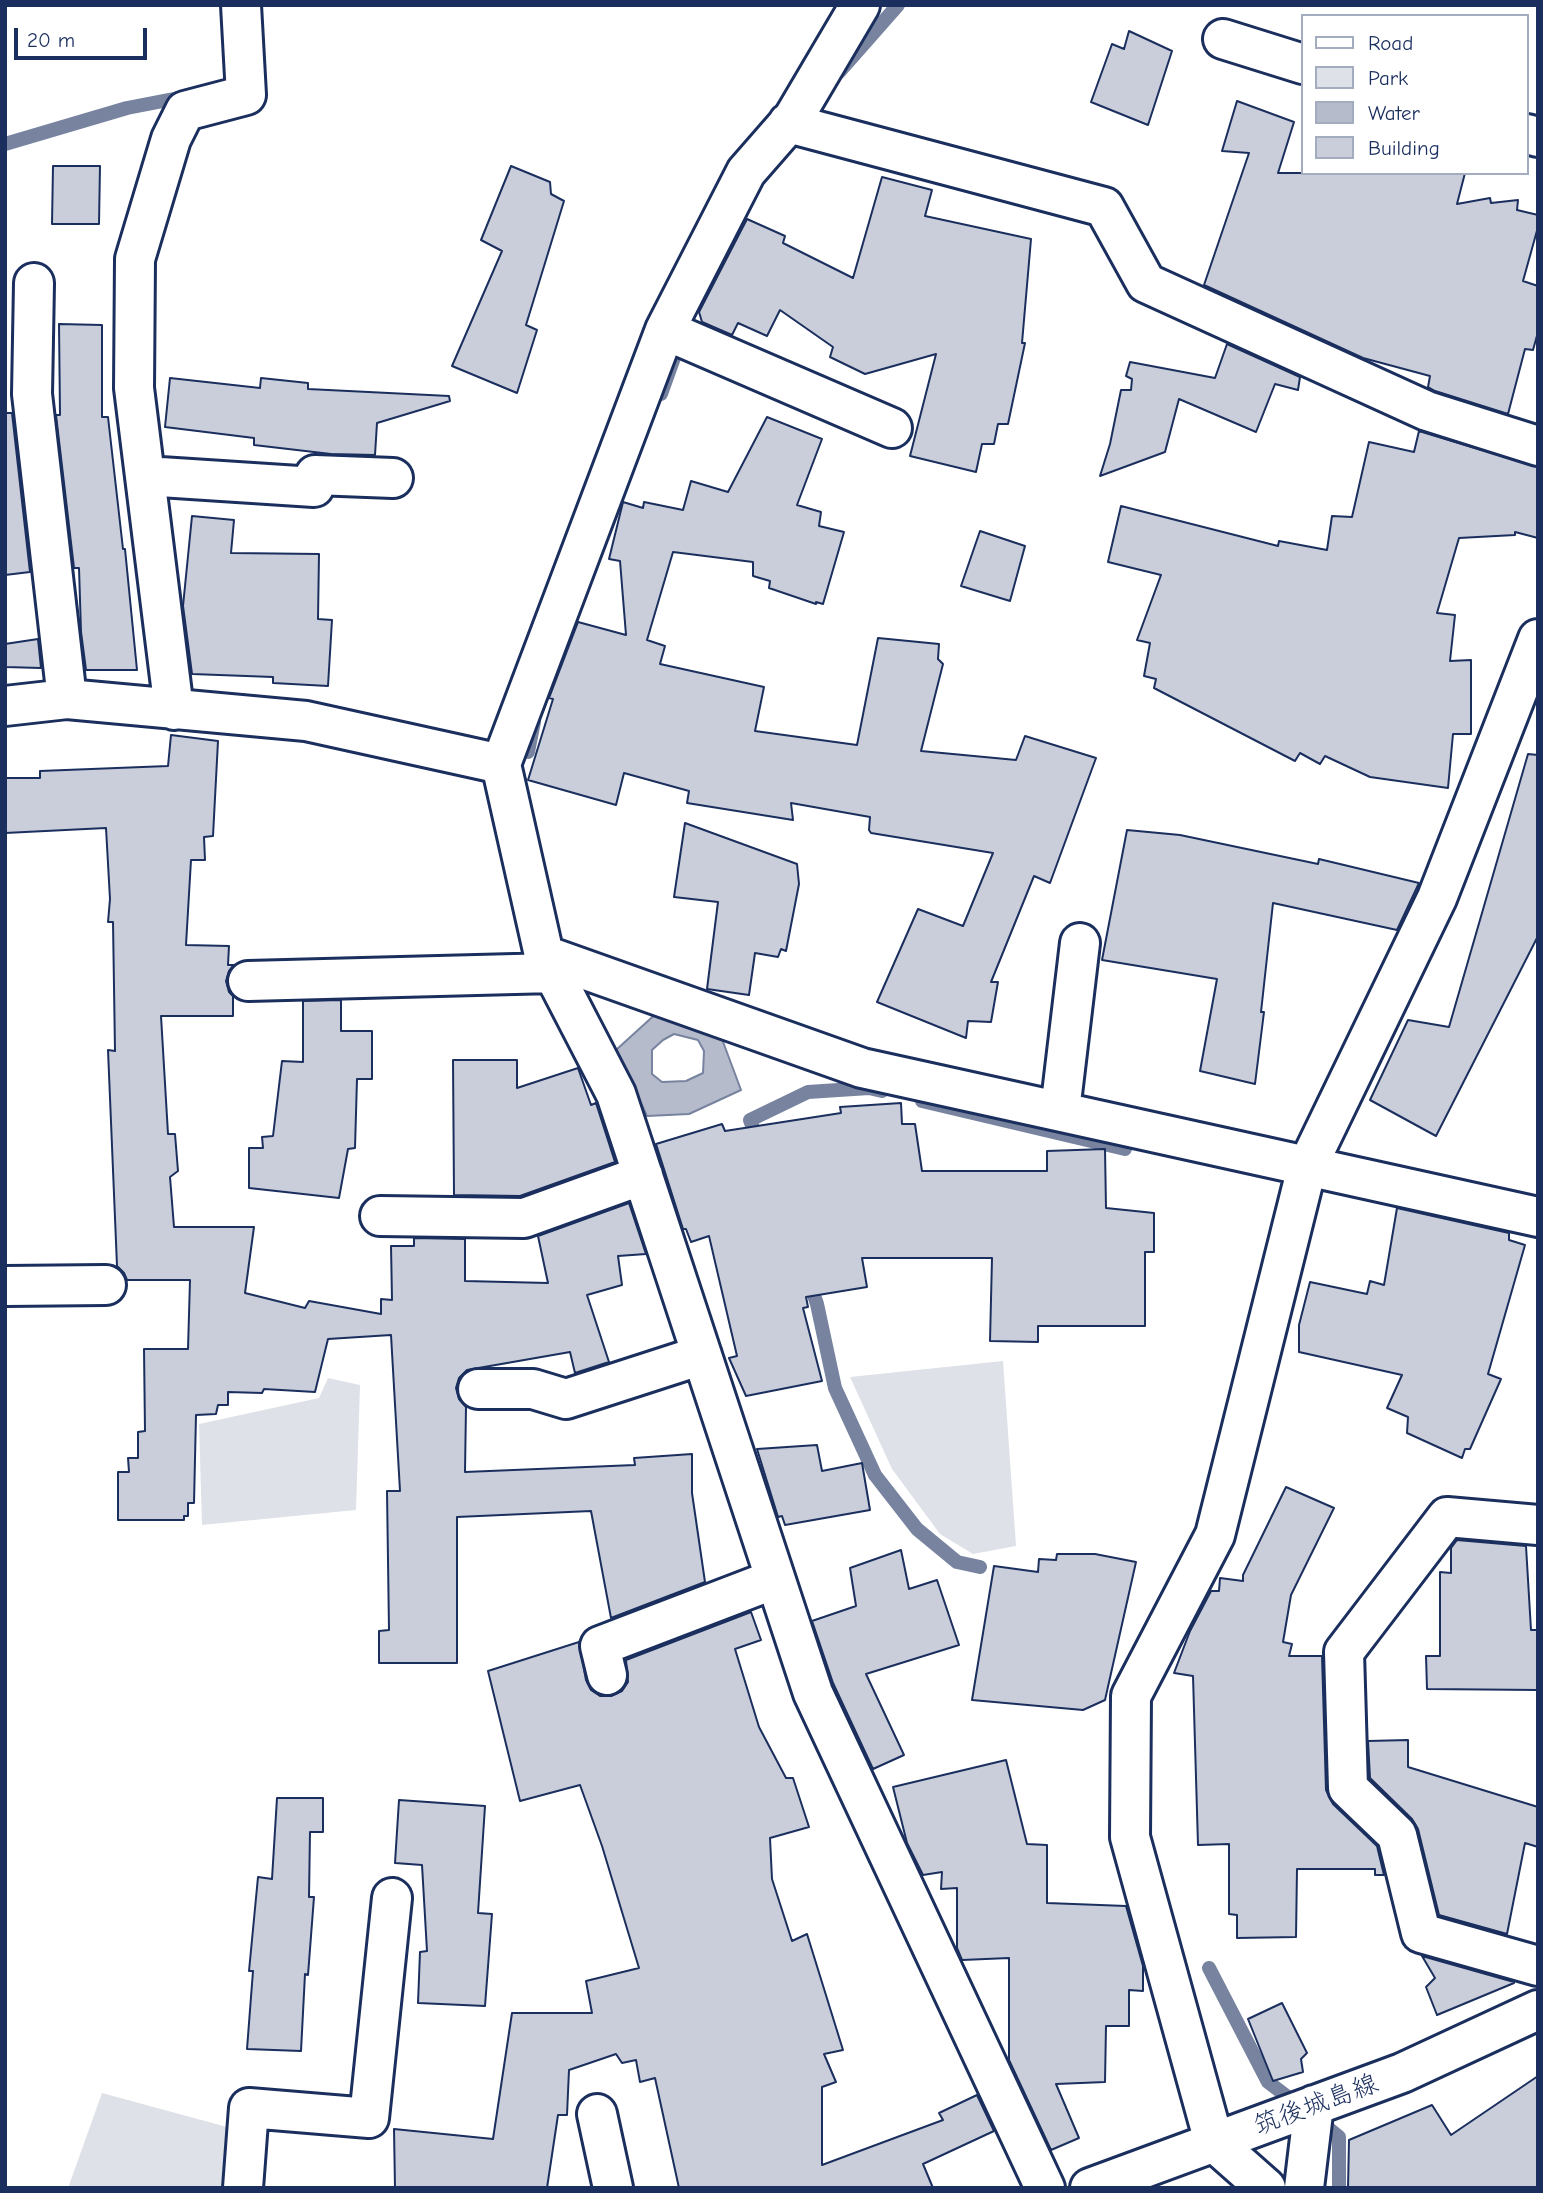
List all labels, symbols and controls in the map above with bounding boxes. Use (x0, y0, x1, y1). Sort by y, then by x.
scale bar (18, 14, 150, 58)
legend (1302, 14, 1529, 175)
text: 20 m (27, 28, 75, 52)
text: Road (1368, 31, 1413, 55)
text: Park (1368, 66, 1408, 90)
text: Water (1368, 101, 1420, 125)
text: Building (1368, 136, 1440, 160)
street label: 筑後城島線 (1250, 2068, 1382, 2142)

